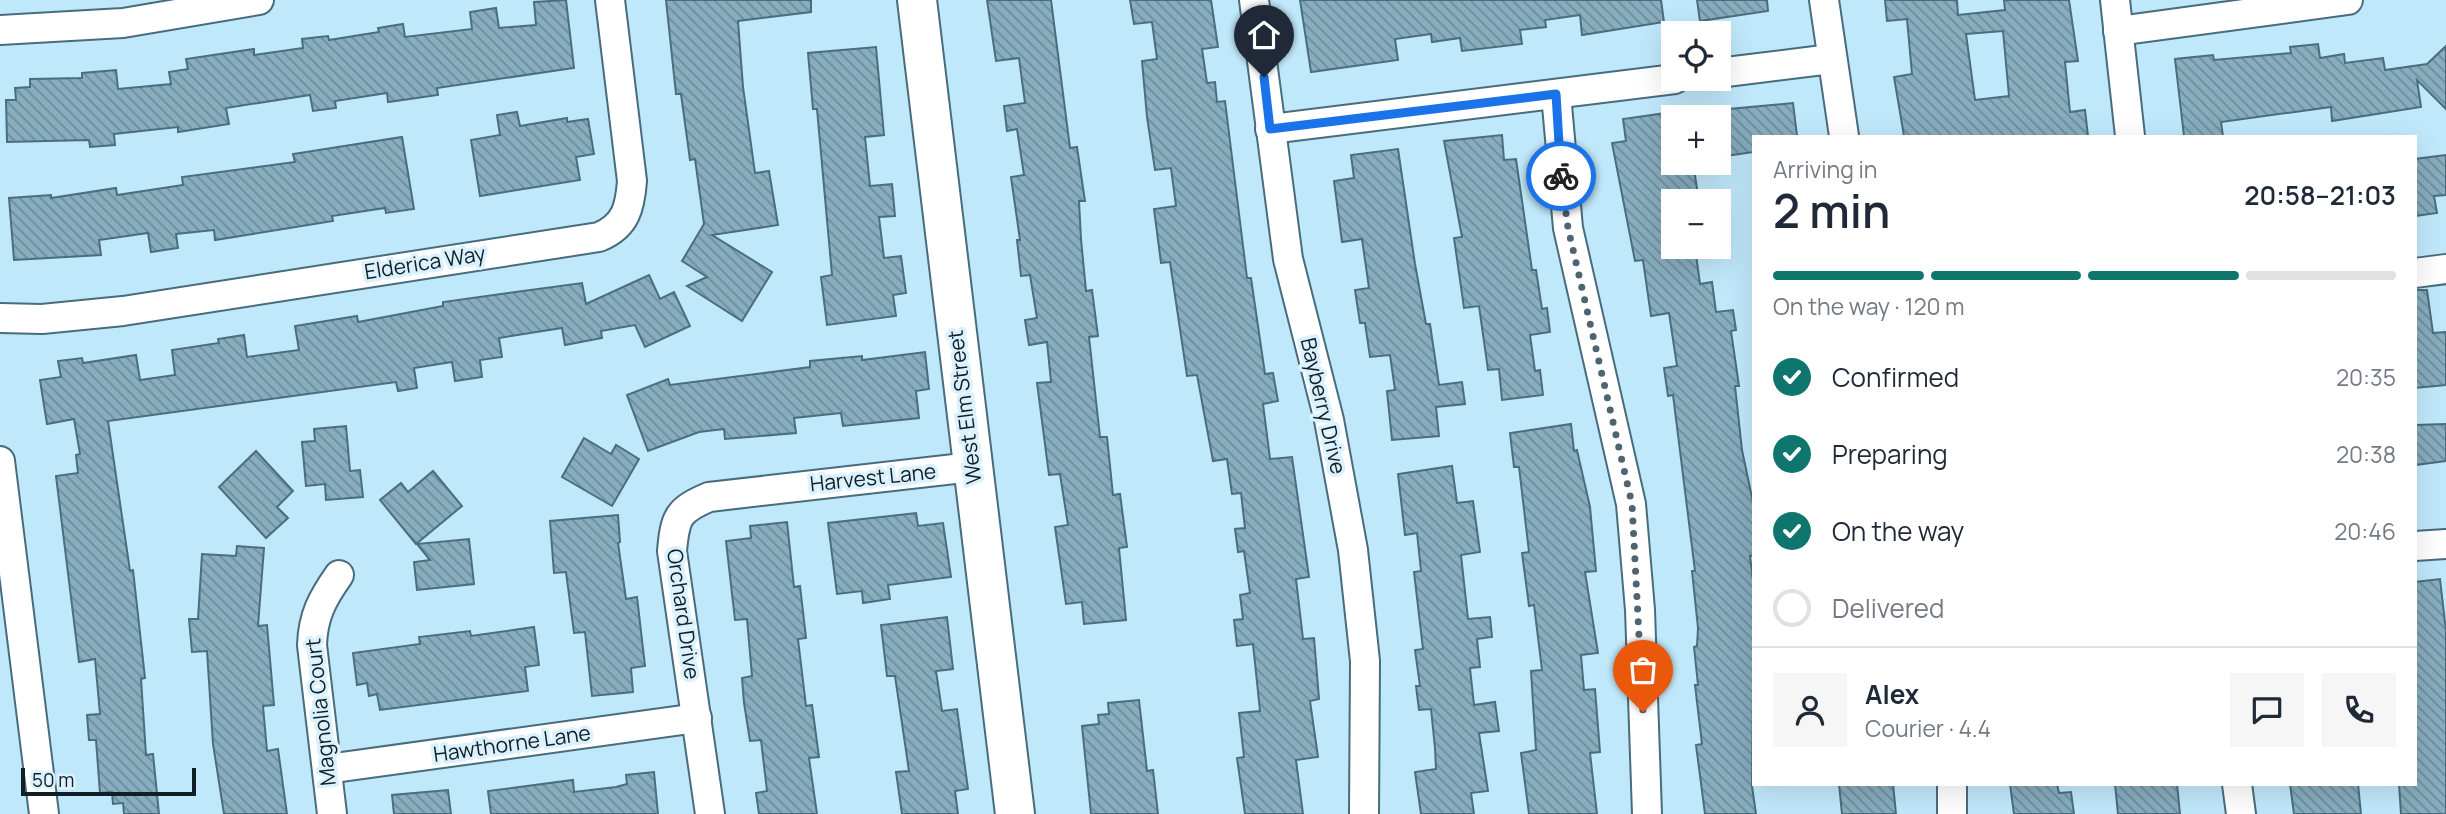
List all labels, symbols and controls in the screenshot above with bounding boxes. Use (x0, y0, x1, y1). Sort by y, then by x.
pin (1234, 5, 1294, 77)
icon: home (1245, 16, 1283, 54)
map controls (1661, 21, 1731, 259)
button: locate (1661, 21, 1731, 91)
button: + (1661, 105, 1731, 175)
courier (1526, 141, 1596, 211)
text: Arriving in (1773, 153, 1878, 185)
icon: bike (1542, 157, 1580, 195)
text: 20:58–21:03 (2244, 177, 2396, 213)
text: 2 min (1773, 179, 1890, 242)
button: − (1661, 189, 1731, 259)
street label: Elderica Way (362, 239, 487, 285)
text: On the way · 120 m (1773, 290, 1965, 322)
street label: West Elm Street (941, 329, 987, 486)
street label: Bayberry Drive (1295, 335, 1353, 477)
icon: check (1773, 358, 1811, 396)
text: Confirmed (1832, 359, 1959, 395)
text: 20:35 (2336, 361, 2396, 393)
icon: check (1773, 435, 1811, 473)
text: Preparing (1832, 436, 1948, 472)
text: 20:38 (2336, 438, 2396, 470)
street label: Harvest Lane (808, 456, 937, 498)
icon: check (1773, 512, 1811, 550)
text: On the way (1832, 513, 1964, 549)
text: 20:46 (2334, 515, 2396, 547)
street label: Orchard Drive (661, 547, 707, 681)
text: Delivered (1832, 590, 1944, 626)
street label: Magnolia Court (298, 637, 342, 787)
pin (1613, 640, 1673, 712)
icon: bag (1624, 651, 1662, 689)
button: person (1773, 673, 1847, 747)
button: chat (2230, 673, 2304, 747)
button: phone (2322, 673, 2396, 747)
text: Alex (1865, 676, 1919, 712)
text: Courier · 4.4 (1865, 712, 1991, 744)
street label: Hawthorne Lane (431, 718, 592, 768)
scale bar (21, 765, 196, 797)
text: 50 m (32, 767, 74, 793)

